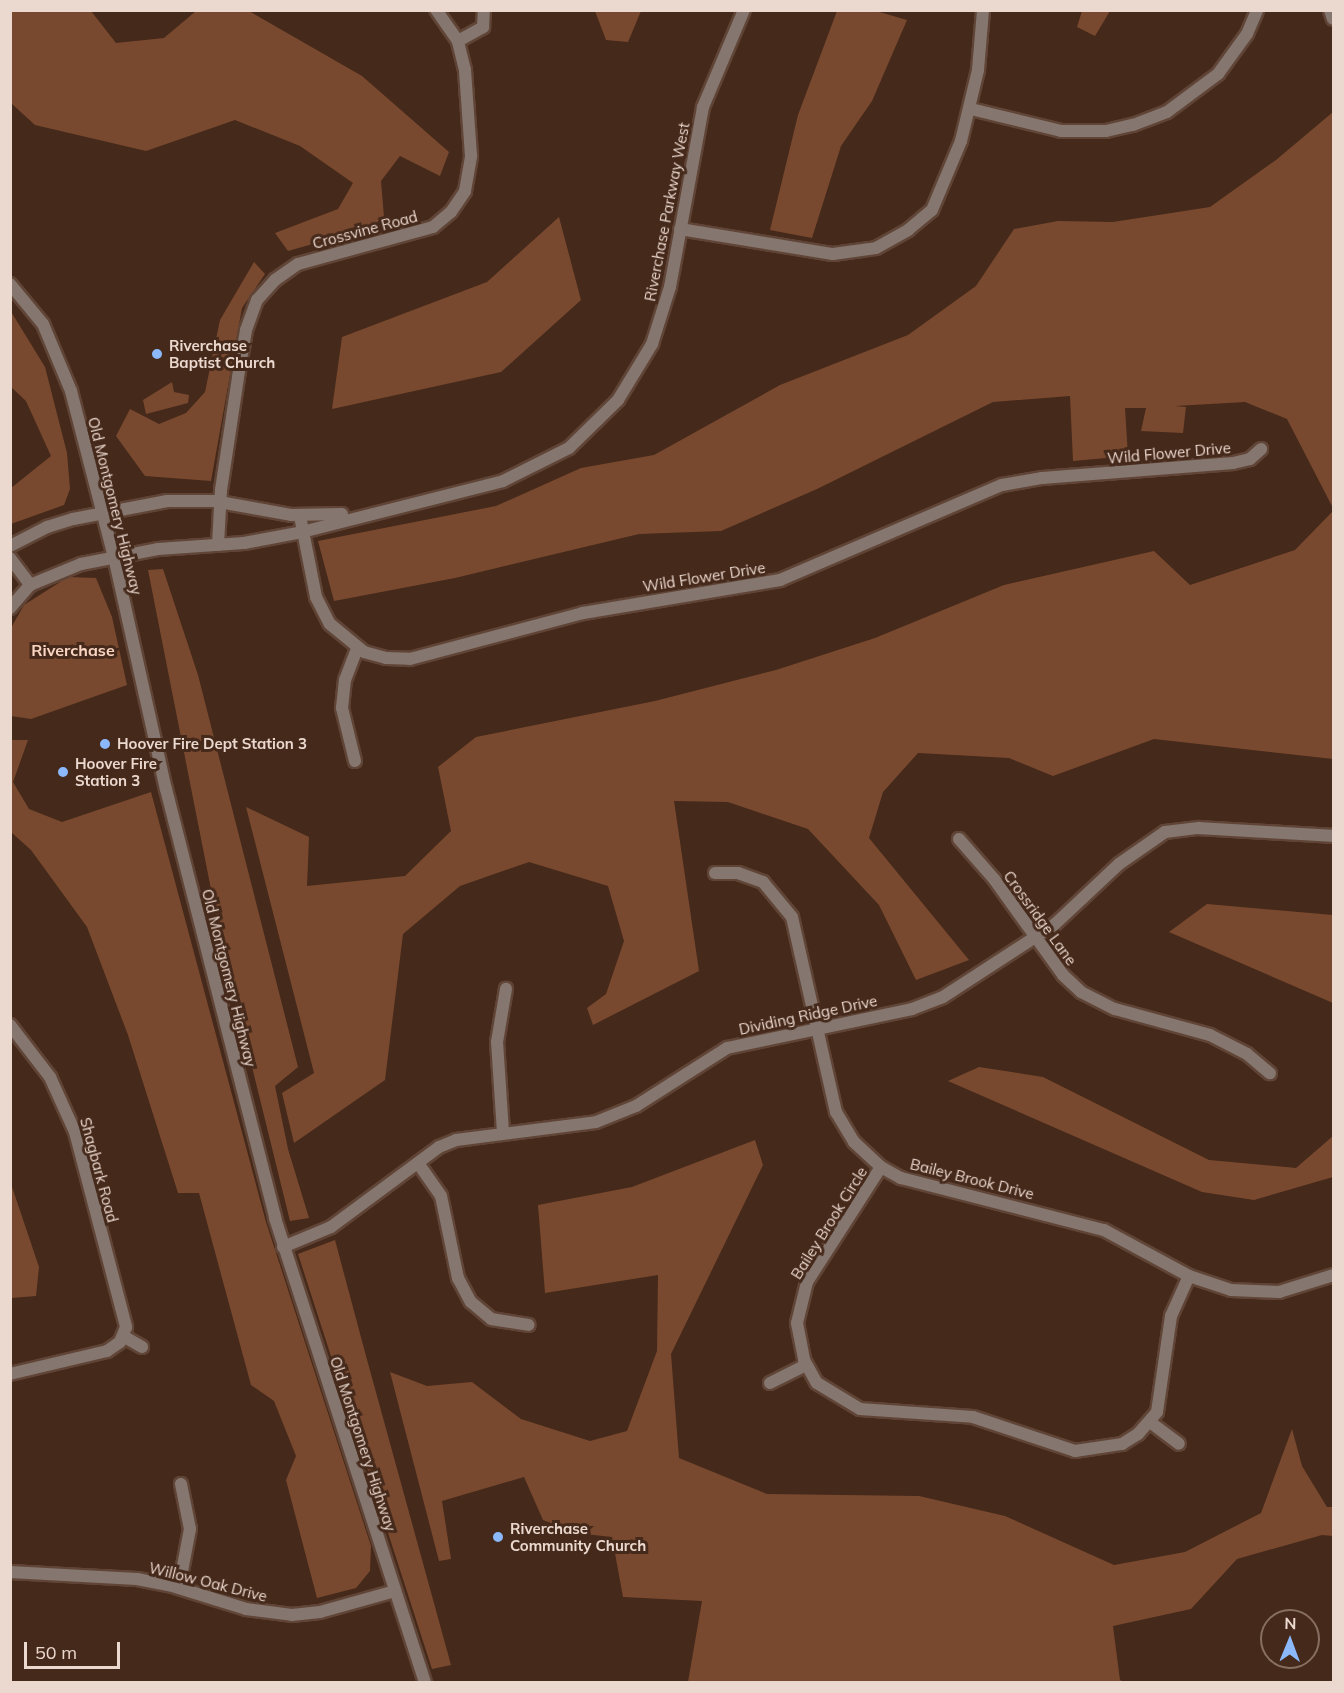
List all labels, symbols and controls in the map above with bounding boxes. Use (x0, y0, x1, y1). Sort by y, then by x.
street label: Riverchase Parkway West (641, 121, 693, 303)
street label: Crossvine Road (310, 207, 420, 253)
place label: Riverchase Baptist Church (169, 336, 275, 371)
marker: Riverchase Baptist Church (150, 347, 164, 361)
street label: Old Montgomery Highway (84, 415, 146, 597)
street label: Wild Flower Drive (1107, 439, 1231, 467)
street label: Wild Flower Drive (641, 558, 767, 596)
district label: Riverchase (31, 640, 115, 660)
place label: Hoover Fire Dept Station 3 (117, 735, 307, 753)
marker: Hoover Fire Dept Station 3 (98, 737, 112, 751)
place label: Hoover Fire Station 3 (75, 754, 157, 789)
marker: Hoover Fire Station 3 (56, 765, 70, 779)
street label: Crossridge Lane (1000, 867, 1080, 969)
street label: Old Montgomery Highway (198, 887, 260, 1069)
street label: Dividing Ridge Drive (737, 992, 879, 1038)
street label: Shagbark Road (76, 1115, 122, 1225)
street label: Bailey Brook Drive (908, 1155, 1036, 1203)
street label: Bailey Brook Circle (787, 1164, 871, 1282)
street label: Old Montgomery Highway (326, 1354, 400, 1534)
place label: Riverchase Community Church (510, 1519, 646, 1554)
marker: Riverchase Community Church (491, 1530, 505, 1544)
street label: Willow Oak Drive (147, 1559, 269, 1605)
north arrow (1260, 1609, 1320, 1669)
text: N (1284, 1613, 1296, 1633)
scale bar (27, 1630, 123, 1668)
text: 50 m (35, 1641, 77, 1664)

